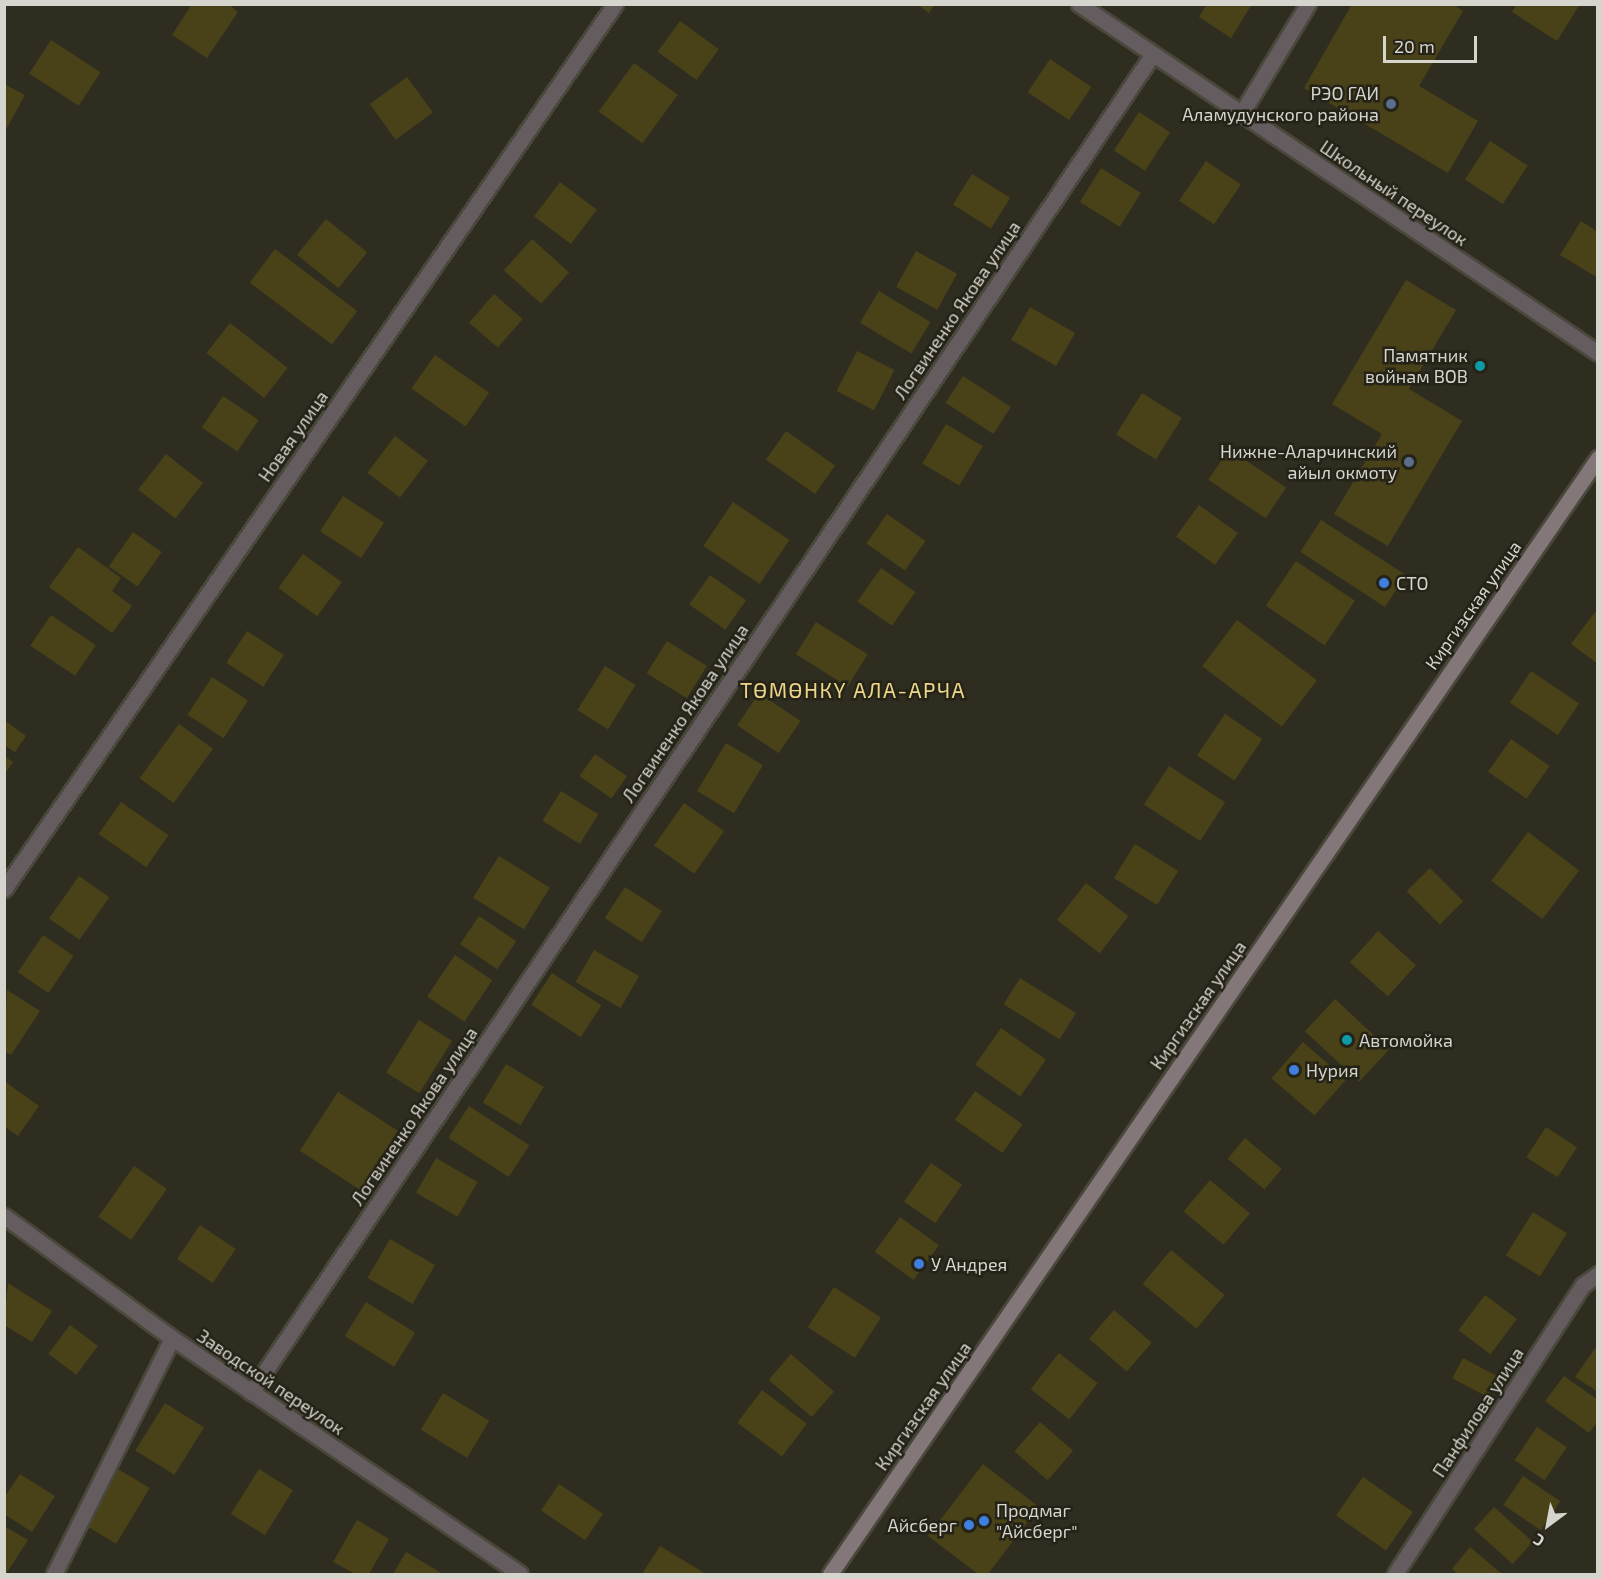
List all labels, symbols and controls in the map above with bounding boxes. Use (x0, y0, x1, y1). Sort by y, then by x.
scale bar (1386, 24, 1480, 62)
text: 20 m (1394, 35, 1435, 57)
place label: РЭО ГАИ Аламудунского района (1182, 83, 1379, 125)
marker: РЭО ГАИ Аламудунского района (1384, 97, 1398, 111)
street label: Школьный переулок (1316, 136, 1472, 250)
street label: Логвиненко Якова улица (889, 217, 1025, 403)
place label: Памятник войнам ВОВ (1365, 345, 1468, 388)
marker: Памятник войнам ВОВ (1473, 359, 1487, 373)
street label: Новая улица (254, 386, 332, 486)
place label: Нижне-Аларчинский айыл окмоту (1220, 441, 1397, 484)
marker: Нижне-Аларчинский айыл окмоту (1402, 455, 1416, 469)
street label: Киргизская улица (1421, 536, 1525, 674)
place label: СТО (1396, 572, 1428, 594)
marker: СТО (1377, 576, 1391, 590)
street label: Логвиненко Якова улица (617, 620, 753, 806)
district label: ТӨМӨНКҮ АЛА-АРЧА (740, 677, 966, 703)
street label: Киргизская улица (1146, 936, 1250, 1074)
street label: Логвиненко Якова улица (346, 1023, 482, 1209)
place label: Автомойка (1359, 1029, 1453, 1051)
marker: Автомойка (1340, 1033, 1354, 1047)
place label: Нурия (1306, 1059, 1358, 1081)
marker: Нурия (1287, 1063, 1301, 1077)
place label: У Андрея (931, 1253, 1007, 1275)
marker: У Андрея (912, 1257, 926, 1271)
street label: Заводской переулок (193, 1325, 349, 1439)
street label: Киргизская улица (871, 1337, 975, 1475)
street label: Панфилова улица (1428, 1343, 1528, 1481)
north arrow (1518, 1495, 1578, 1555)
place label: Продмаг "Айсберг" (996, 1500, 1078, 1543)
place label: Айсберг (888, 1514, 957, 1536)
marker: Продмаг "Айсберг" (977, 1514, 991, 1528)
marker: Айсберг (962, 1518, 976, 1532)
text: С (1529, 1530, 1547, 1551)

